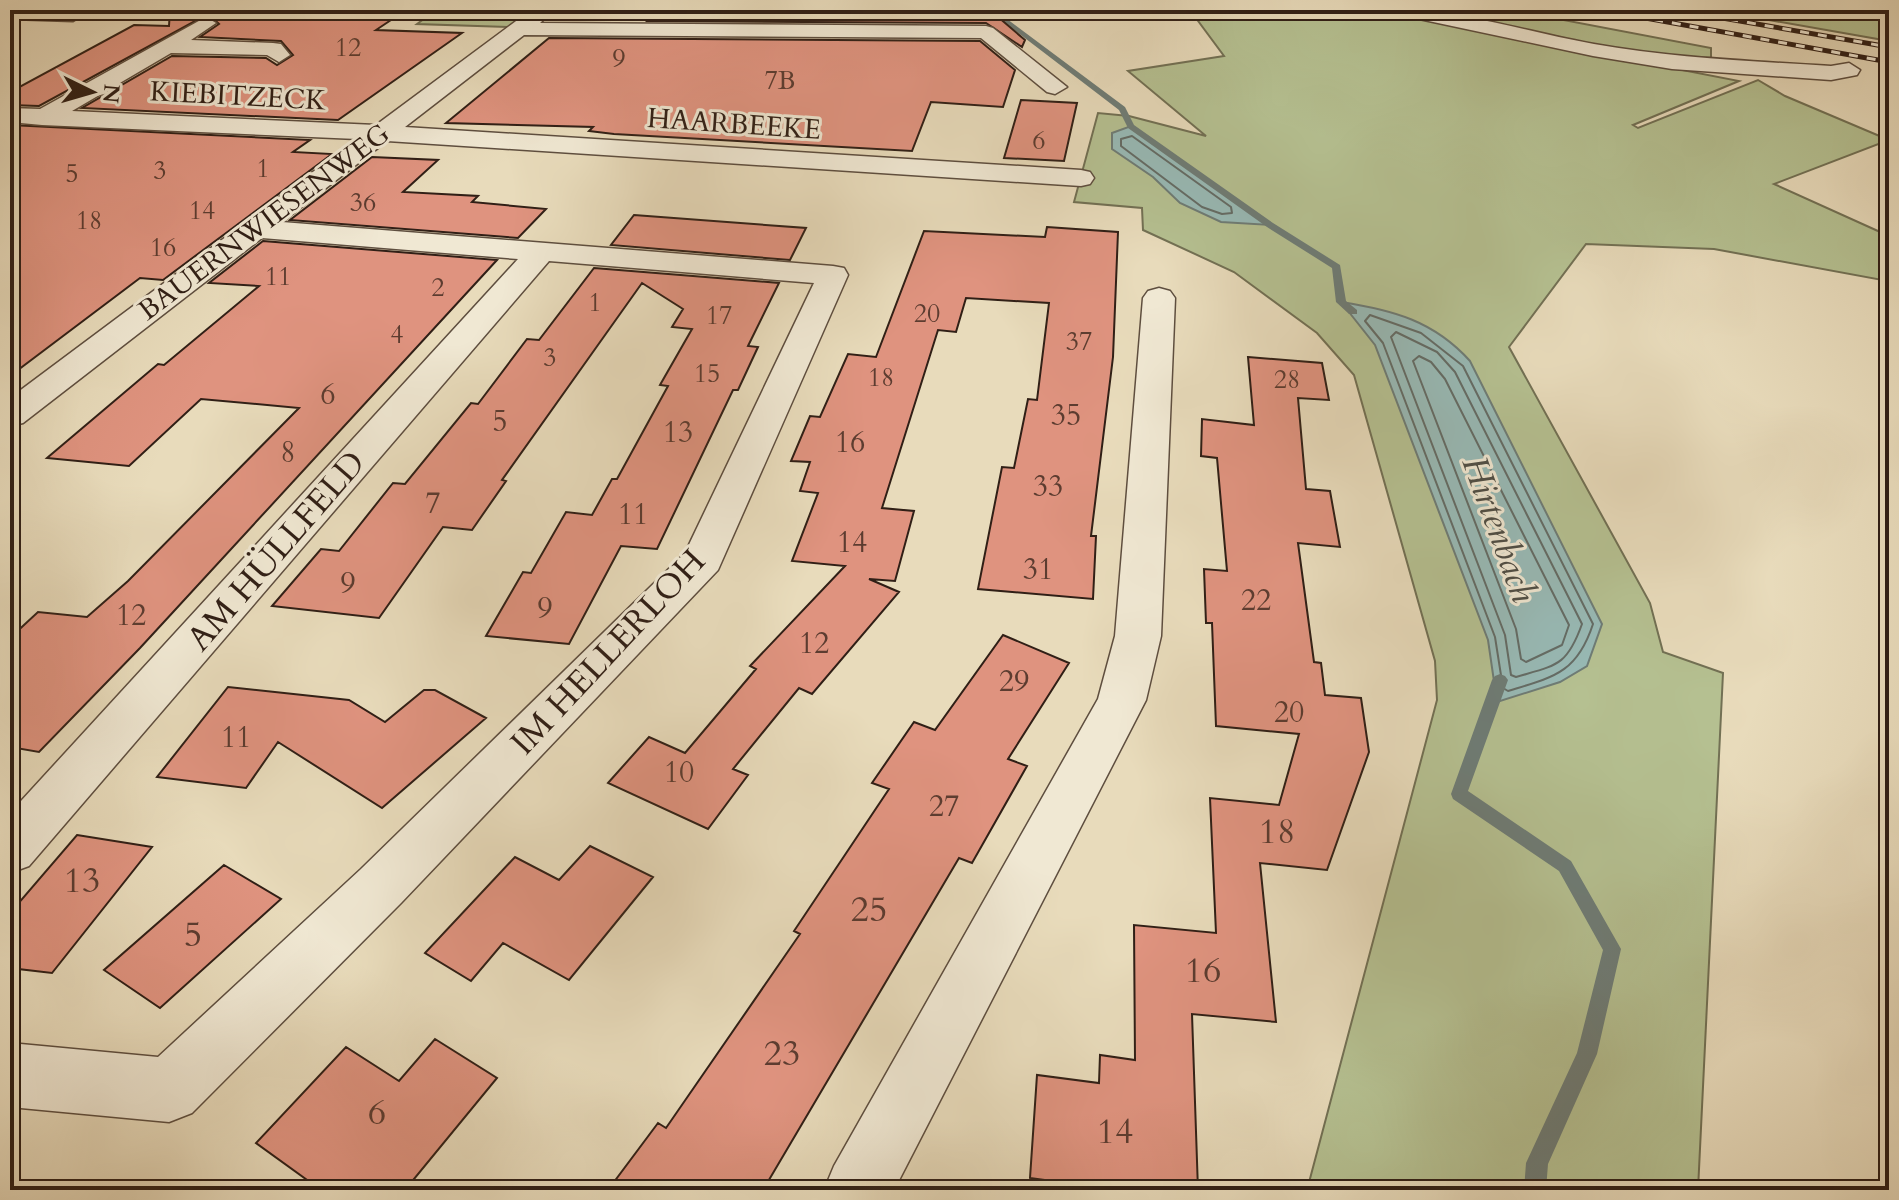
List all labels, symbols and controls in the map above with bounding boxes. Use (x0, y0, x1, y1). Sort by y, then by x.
house number: 12 (335, 30, 361, 65)
house number: 9 (612, 41, 626, 76)
north arrow (52, 52, 132, 132)
house number: 7B (765, 63, 796, 98)
street label: KIEBITZECK (149, 72, 327, 120)
text: N (95, 83, 127, 104)
street label: HAARBEEKE (646, 99, 822, 149)
street label: BAUERNWIESENWEG (130, 115, 398, 329)
house number: 6 (1032, 123, 1046, 158)
house number: 1 (256, 151, 270, 186)
house number: 3 (153, 153, 167, 188)
house number: 5 (65, 156, 79, 191)
house number: 36 (350, 185, 376, 220)
house number: 14 (189, 193, 215, 228)
house number: 18 (76, 203, 102, 238)
house number: 16 (150, 230, 176, 265)
house number: 11 (265, 259, 291, 294)
house number: 2 (431, 270, 445, 305)
house number: 1 (588, 285, 602, 320)
house number: 20 (914, 296, 940, 331)
house number: 17 (706, 298, 732, 333)
house number: 4 (390, 317, 404, 352)
house number: 37 (1066, 324, 1092, 359)
house number: 3 (543, 340, 557, 375)
house number: 15 (694, 356, 720, 391)
house number: 18 (868, 360, 894, 395)
house number: 28 (1274, 362, 1300, 397)
house number: 6 (320, 374, 336, 415)
house number: 35 (1051, 395, 1081, 436)
house number: 5 (492, 401, 508, 442)
house number: 13 (663, 412, 693, 453)
house number: 16 (835, 422, 865, 463)
house number: 8 (280, 432, 296, 473)
street label: AM HÜLLFELD (176, 441, 376, 661)
water label: Hirtenbach (1450, 449, 1548, 609)
house number: 33 (1033, 466, 1063, 507)
house number: 7 (425, 483, 441, 524)
house number: 11 (618, 494, 648, 535)
house number: 14 (837, 522, 867, 563)
street label: IM HELLERLOH (500, 539, 716, 765)
house number: 31 (1023, 549, 1053, 590)
house number: 9 (340, 563, 356, 604)
house number: 22 (1241, 580, 1271, 621)
house number: 9 (537, 588, 553, 629)
house number: 12 (116, 595, 146, 636)
house number: 12 (799, 623, 829, 664)
house number: 29 (999, 661, 1029, 702)
house number: 20 (1274, 692, 1304, 733)
house number: 11 (221, 717, 251, 758)
house number: 10 (664, 752, 694, 793)
house number: 27 (929, 786, 959, 827)
house number: 18 (1259, 807, 1295, 856)
house number: 13 (64, 856, 100, 905)
house number: 25 (851, 885, 887, 934)
house number: 5 (184, 910, 202, 959)
house number: 16 (1185, 946, 1221, 995)
house number: 23 (764, 1029, 800, 1078)
house number: 6 (368, 1088, 386, 1137)
house number: 14 (1097, 1107, 1133, 1156)

